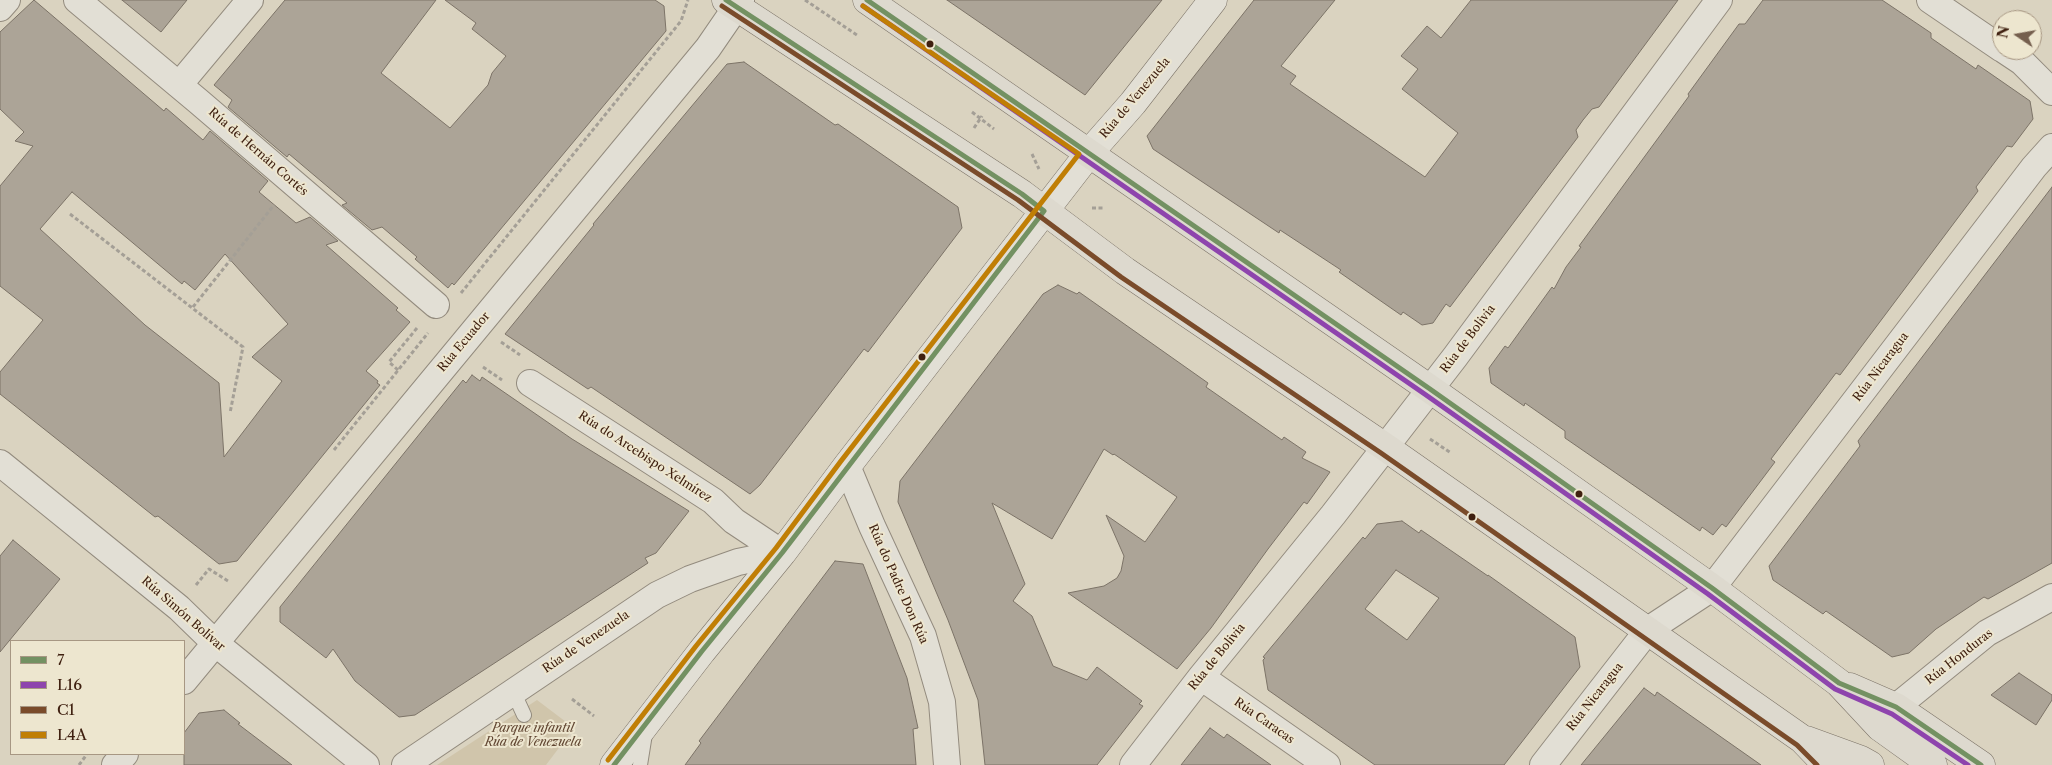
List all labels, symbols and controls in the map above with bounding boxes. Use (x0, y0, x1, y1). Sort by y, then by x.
north arrow (1992, 10, 2042, 60)
text: N (1993, 24, 2013, 40)
unlabelled marker (925, 39, 935, 49)
street label: Rúa de Venezuela (1097, 55, 1173, 141)
street label: Rúa de Hernán Cortés (205, 105, 311, 199)
street label: Rúa de Bolivia (1438, 302, 1498, 376)
street label: Rúa Ecuador (435, 309, 493, 375)
street label: Rúa Nicaragua (1850, 330, 1912, 404)
unlabelled marker (917, 352, 927, 362)
street label: Rúa do Arcebispo Xelmírez (576, 408, 714, 506)
unlabelled marker (1574, 489, 1584, 499)
unlabelled marker (1467, 512, 1477, 522)
street label: Rúa do Padre Don Rúa (865, 522, 931, 646)
street label: Rúa Simón Bolívar (138, 574, 228, 654)
street label: Rúa de Venezuela (540, 608, 632, 676)
street label: Rúa de Bolivia (1186, 621, 1248, 693)
street label: Rúa Honduras (1922, 626, 1996, 688)
legend (10, 640, 185, 755)
text: 7 (57, 650, 64, 669)
street label: Rúa Nicaragua (1564, 660, 1626, 734)
text: L16 (57, 675, 82, 694)
street label: Rúa Caracas (1231, 695, 1297, 747)
text: C1 (57, 700, 75, 719)
park label: Parque infantil Rúa de Venezuela (485, 722, 581, 750)
text: L4A (57, 725, 87, 744)

